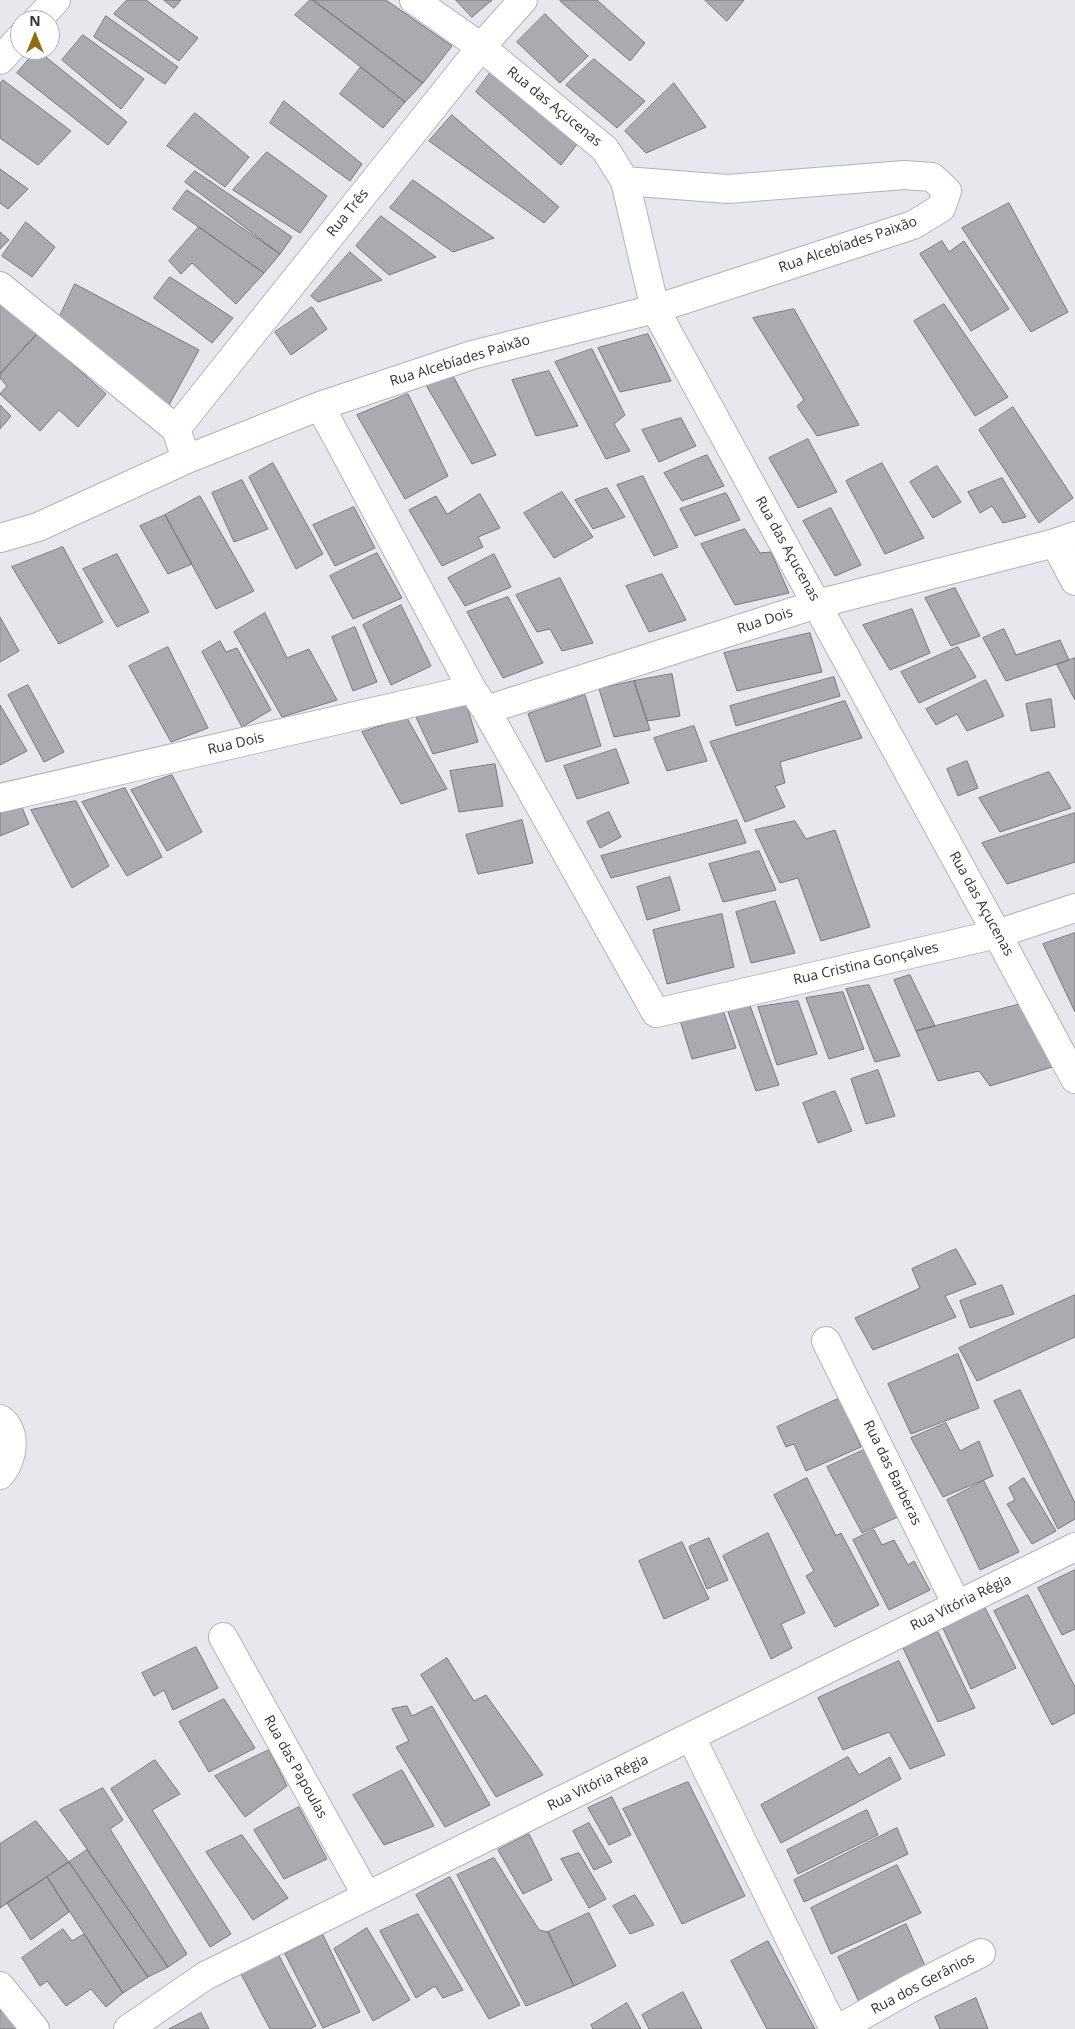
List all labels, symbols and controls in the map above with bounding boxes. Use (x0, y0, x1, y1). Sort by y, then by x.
north arrow (10, 10, 60, 60)
text: N (29, 11, 41, 30)
street label: Rua das Açucenas (503, 64, 605, 150)
street label: Rua Três (324, 186, 372, 240)
street label: Rua Alcebíades Paixão (776, 213, 920, 277)
street label: Rua Alcebíades Paixão (388, 332, 532, 390)
street label: Rua das Açucenas (751, 494, 823, 604)
street label: Rua Dois (735, 604, 795, 638)
street label: Rua Dois (206, 729, 266, 759)
street label: Rua das Açucenas (945, 849, 1017, 959)
street label: Rua Cristina Gonçalves (792, 939, 940, 989)
street label: Rua das Barberas (859, 1418, 925, 1528)
street label: Rua Vitória Régia (908, 1571, 1014, 1635)
street label: Rua das Papoulas (260, 1713, 330, 1821)
street label: Rua Vitória Régia (545, 1751, 651, 1815)
street label: Rua dos Gerânios (868, 1950, 978, 2018)

